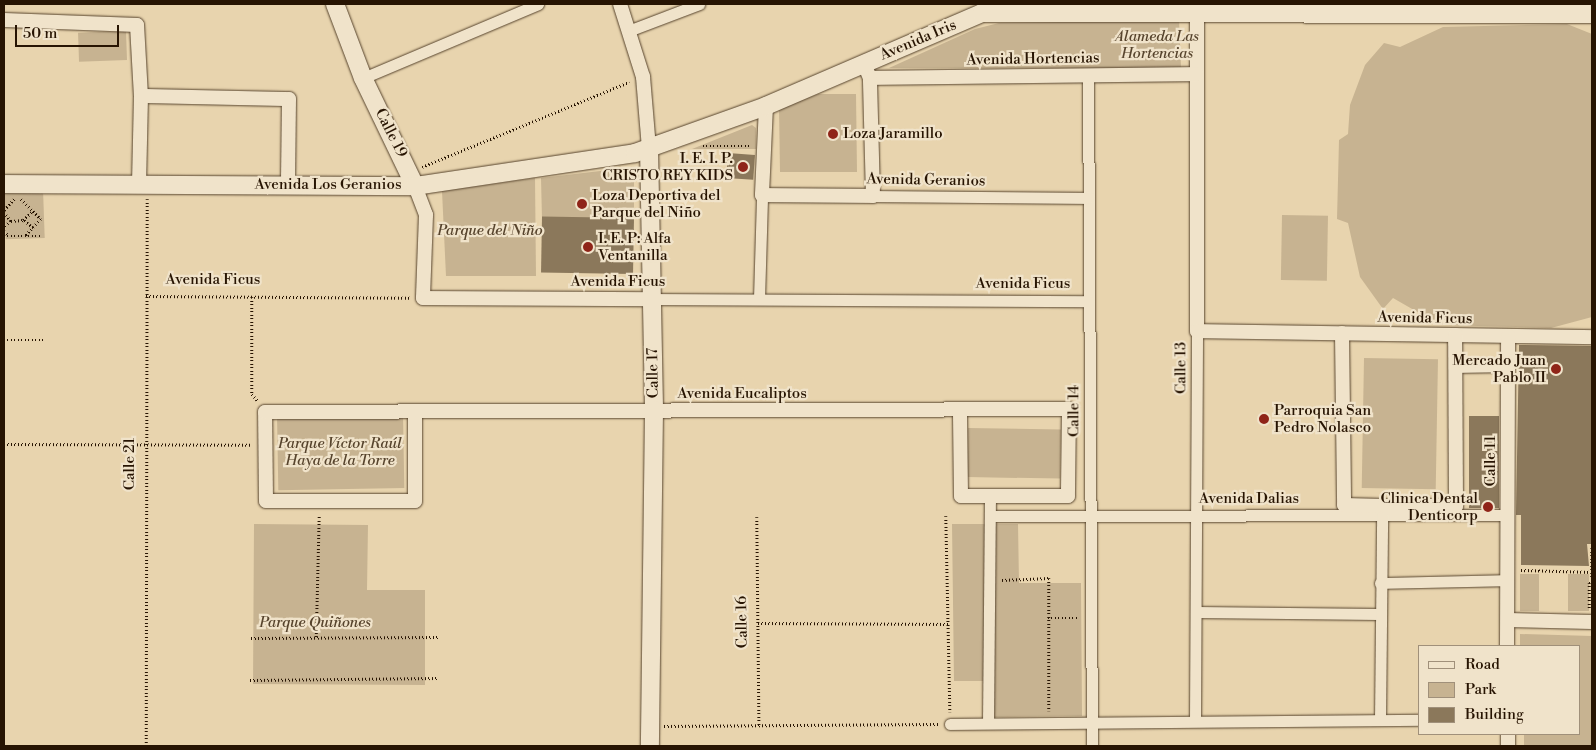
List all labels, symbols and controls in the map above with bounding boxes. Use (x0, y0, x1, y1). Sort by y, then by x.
scale bar (18, 15, 121, 47)
street label: Avenida Iris (877, 16, 959, 64)
text: 50 m (23, 24, 57, 43)
park label: Alameda Las Hortencias (1115, 27, 1199, 62)
street label: Avenida Hortencias (966, 49, 1100, 69)
street label: Calle 19 (371, 106, 411, 160)
place label: Loza Jaramillo (843, 125, 943, 143)
marker: Loza Jaramillo (827, 128, 839, 140)
place label: I. E. I. P. CRISTO REY KIDS (602, 149, 733, 184)
marker: I. E. I. P. CRISTO REY KIDS (737, 161, 749, 173)
street label: Avenida Geranios (866, 170, 986, 190)
street label: Avenida Los Geranios (254, 176, 402, 194)
place label: Loza Deportiva del Parque del Niño (592, 186, 720, 221)
marker: Loza Deportiva del Parque del Niño (576, 198, 588, 210)
park label: Parque del Niño (437, 222, 543, 240)
place label: I. E. P: Alfa Ventanilla (598, 229, 671, 264)
marker: I. E. P: Alfa Ventanilla (582, 241, 594, 253)
street label: Avenida Ficus (166, 271, 260, 289)
street label: Avenida Ficus (571, 273, 665, 291)
street label: Avenida Ficus (976, 275, 1070, 293)
street label: Avenida Ficus (1377, 308, 1473, 328)
street label: Calle 13 (1172, 342, 1190, 394)
street label: Calle 17 (644, 348, 662, 398)
place label: Mercado Juan Pablo II (1452, 351, 1546, 386)
marker: Mercado Juan Pablo II (1550, 363, 1562, 375)
street label: Avenida Eucaliptos (677, 385, 807, 403)
street label: Calle 14 (1065, 385, 1083, 437)
place label: Parroquia San Pedro Nolasco (1274, 401, 1371, 436)
marker: Parroquia San Pedro Nolasco (1258, 413, 1270, 425)
park label: Parque Víctor Raúl Haya de la Torre (278, 434, 402, 469)
street label: Calle 11 (1482, 436, 1500, 486)
street label: Calle 21 (121, 438, 139, 490)
place label: Clinica Dental Denticorp (1380, 489, 1478, 524)
street label: Avenida Dalias (1199, 490, 1299, 508)
marker: Clinica Dental Denticorp (1482, 501, 1494, 513)
street label: Calle 16 (733, 596, 751, 648)
park label: Parque Quiñones (259, 614, 371, 632)
legend (1418, 645, 1581, 735)
text: Road (1465, 655, 1500, 674)
text: Park (1465, 680, 1496, 699)
text: Building (1465, 705, 1524, 724)

